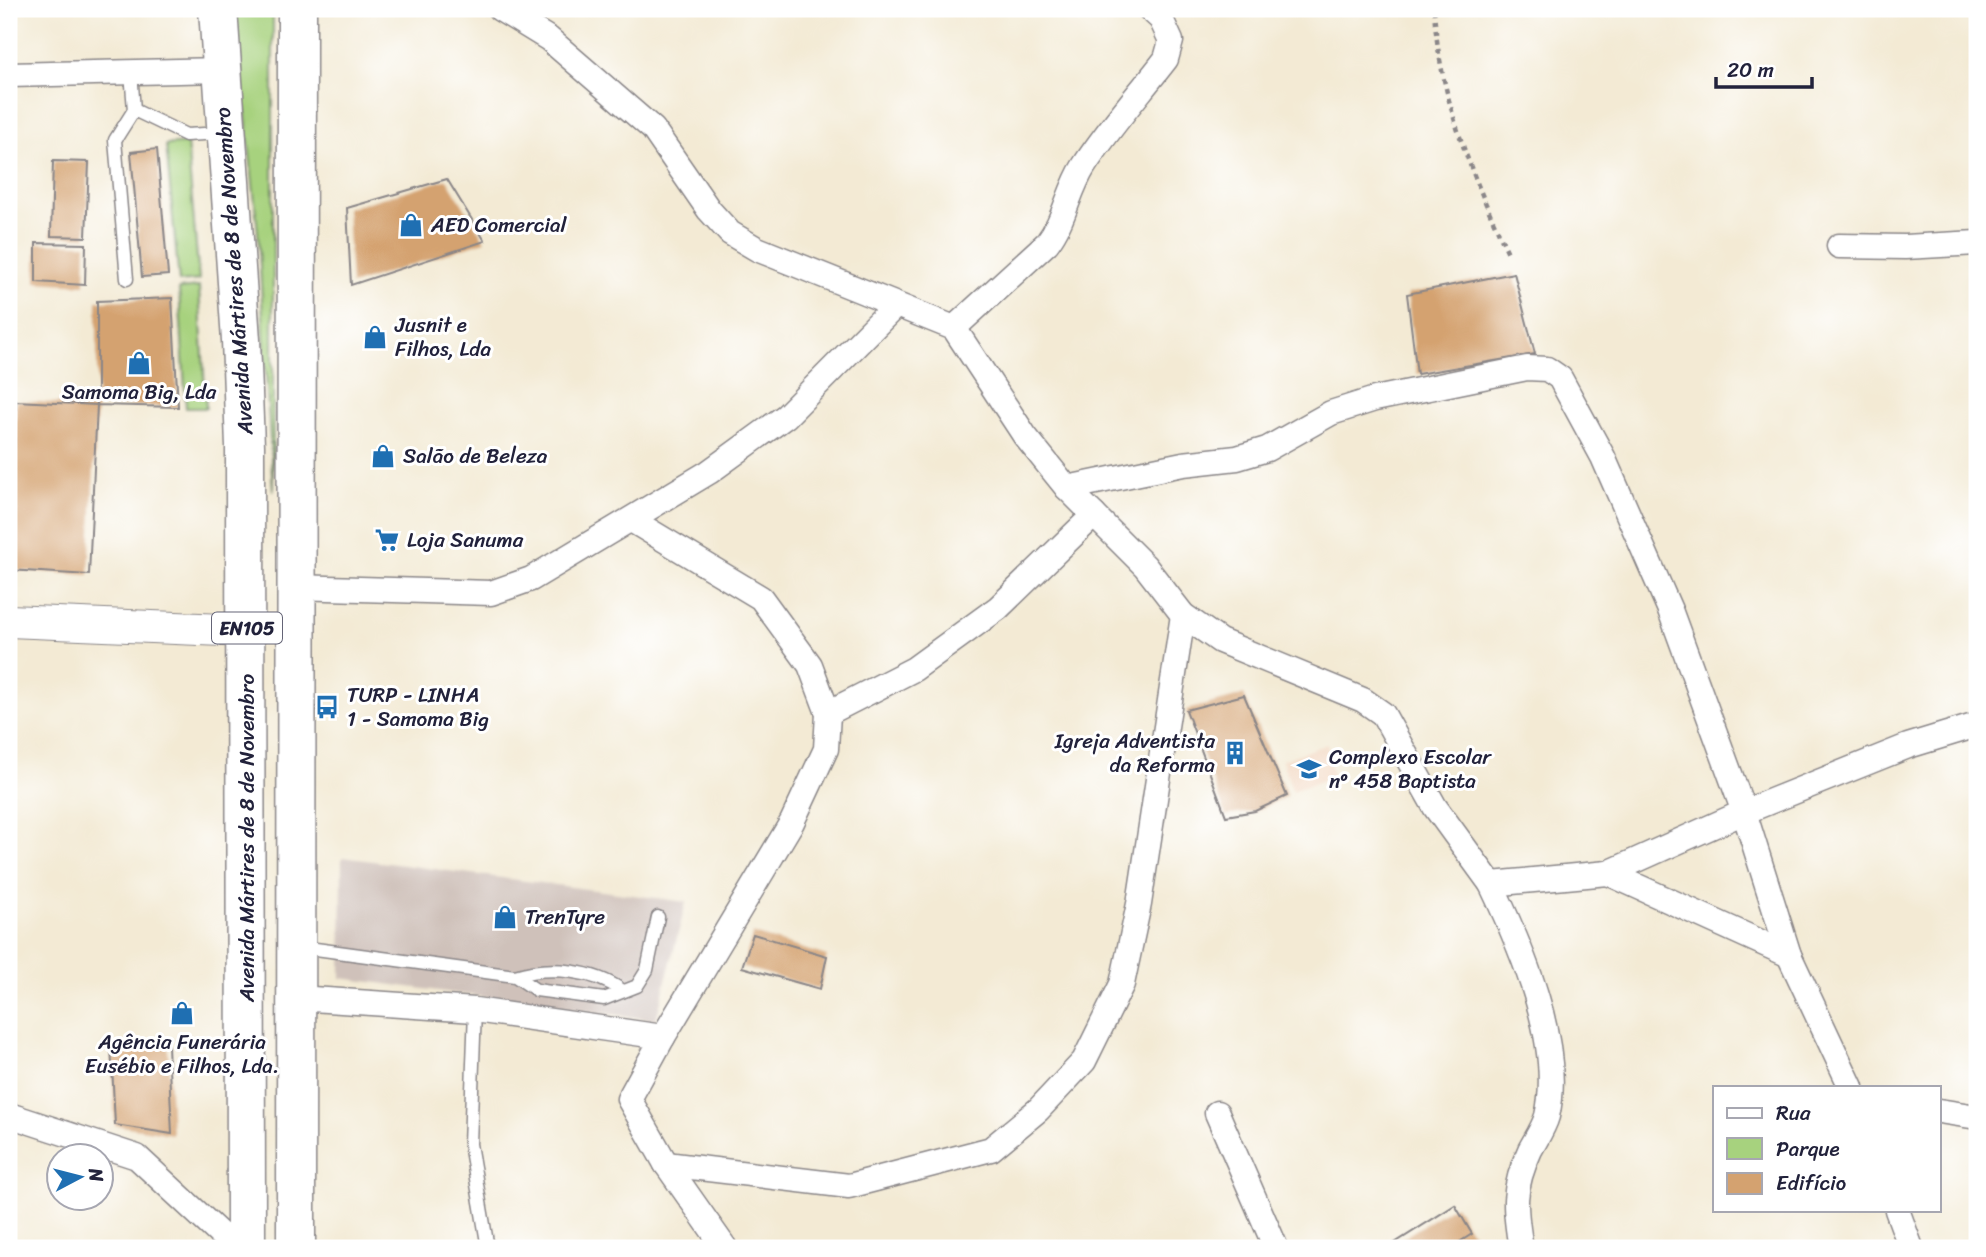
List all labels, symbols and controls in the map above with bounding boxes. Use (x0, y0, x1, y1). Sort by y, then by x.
scale bar (1716, 46, 1813, 90)
text: 20 m (1727, 51, 1774, 89)
street label: Avenida Mártires de 8 de Novembro (204, 106, 264, 437)
place label: AED Comercial (430, 206, 568, 244)
shop icon: AED Comercial (397, 211, 425, 239)
place label: Jusnit e Filhos, Lda (394, 306, 491, 368)
shop icon: Jusnit e Filhos, Lda (361, 323, 389, 351)
shop icon: Samoma Big, Lda (125, 349, 153, 377)
place label: Samoma Big, Lda (62, 373, 217, 411)
place label: Salão de Beleza (403, 437, 548, 475)
shop icon: Salão de Beleza (369, 442, 397, 470)
place label: Loja Sanuma (407, 521, 524, 559)
supermarket icon: Loja Sanuma (373, 526, 401, 554)
road number: EN105 (212, 612, 282, 643)
street label: Avenida Mártires de 8 de Novembro (228, 674, 266, 1003)
place label: TURP - LINHA 1 - Samoma Big (347, 676, 489, 738)
bus stop icon: TURP - LINHA 1 - Samoma Big (313, 693, 341, 721)
place label: Igreja Adventista da Reforma (1054, 722, 1215, 784)
place label: Complexo Escolar nº 458 Baptista (1329, 738, 1492, 800)
building icon: Igreja Adventista da Reforma (1221, 739, 1249, 767)
school or university icon: Complexo Escolar nº 458 Baptista (1295, 755, 1323, 783)
place label: TrenTyre (525, 898, 605, 936)
shop icon: TrenTyre (491, 903, 519, 931)
shop icon: Agência Funerária Eusébio e Filhos, Lda. (168, 999, 196, 1027)
place label: Agência Funerária Eusébio e Filhos, Lda. (85, 1023, 279, 1085)
legend (1713, 1086, 1940, 1212)
text: Rua (1776, 1094, 1811, 1132)
text: Parque (1776, 1130, 1840, 1168)
north arrow (46, 1142, 116, 1212)
text: Edifício (1776, 1164, 1846, 1202)
text: N (79, 1165, 114, 1184)

